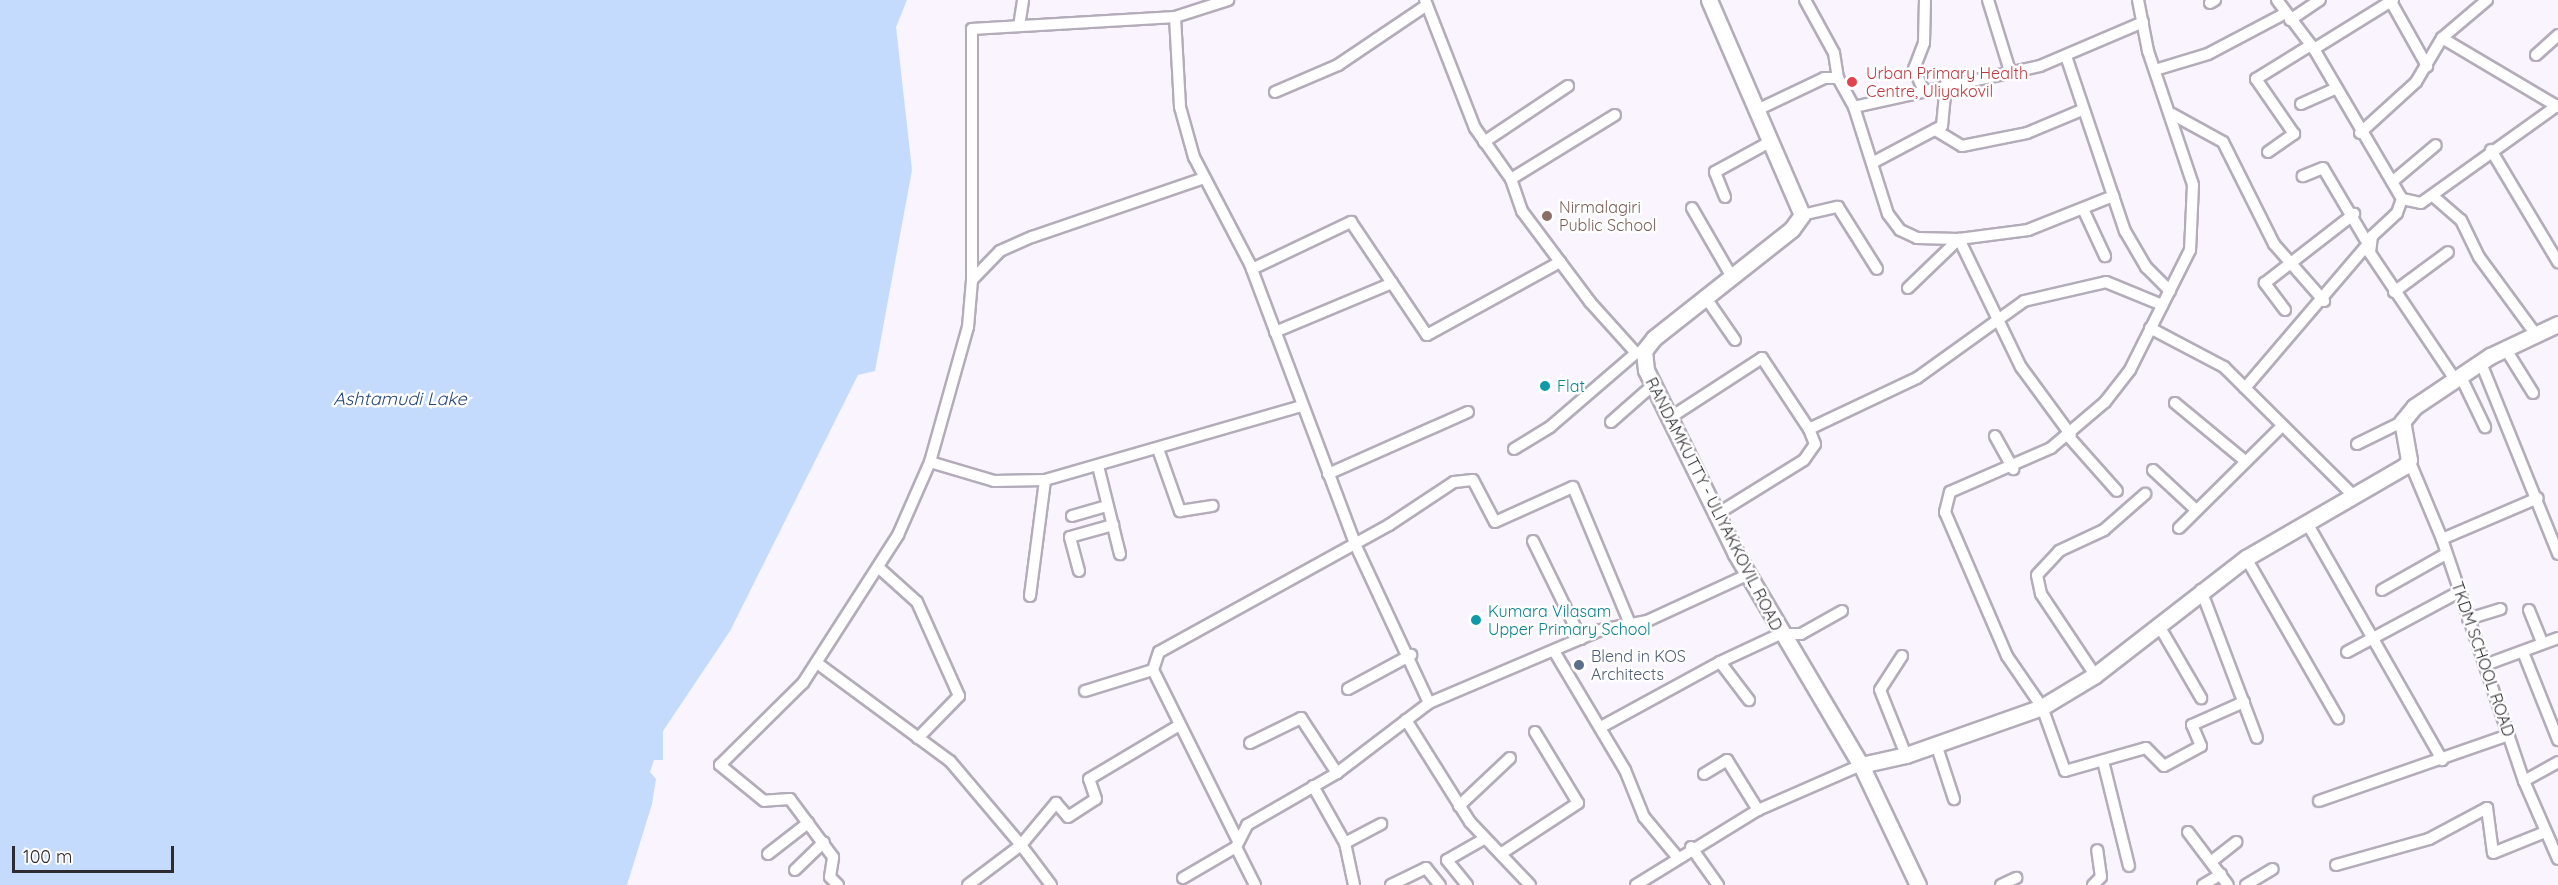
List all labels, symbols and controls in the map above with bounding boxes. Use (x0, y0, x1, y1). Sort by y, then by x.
place label: Urban Primary Health Centre, Uliyakovil (1866, 63, 2028, 101)
marker: Urban Primary Health Centre, Uliyakovil (1843, 73, 1861, 91)
place label: Nirmalagiri Public School (1559, 197, 1656, 235)
marker: Nirmalagiri Public School (1540, 209, 1554, 223)
street label: RANDAMKUTTY - ULIYAKKOVIL ROAD (1642, 374, 1786, 634)
place label: Flat (1557, 376, 1585, 396)
marker: Flat (1538, 379, 1552, 393)
water label: Ashtamudi Lake (333, 388, 467, 410)
street label: TKDM SCHOOL ROAD (2447, 579, 2519, 739)
place label: Kumara Vilasam Upper Primary School (1488, 601, 1651, 639)
marker: Kumara Vilasam Upper Primary School (1469, 613, 1483, 627)
place label: Blend in KOS Architects (1591, 646, 1686, 684)
marker: Blend in KOS Architects (1572, 658, 1586, 672)
scale bar (15, 834, 177, 872)
text: 100 m (23, 845, 72, 868)

